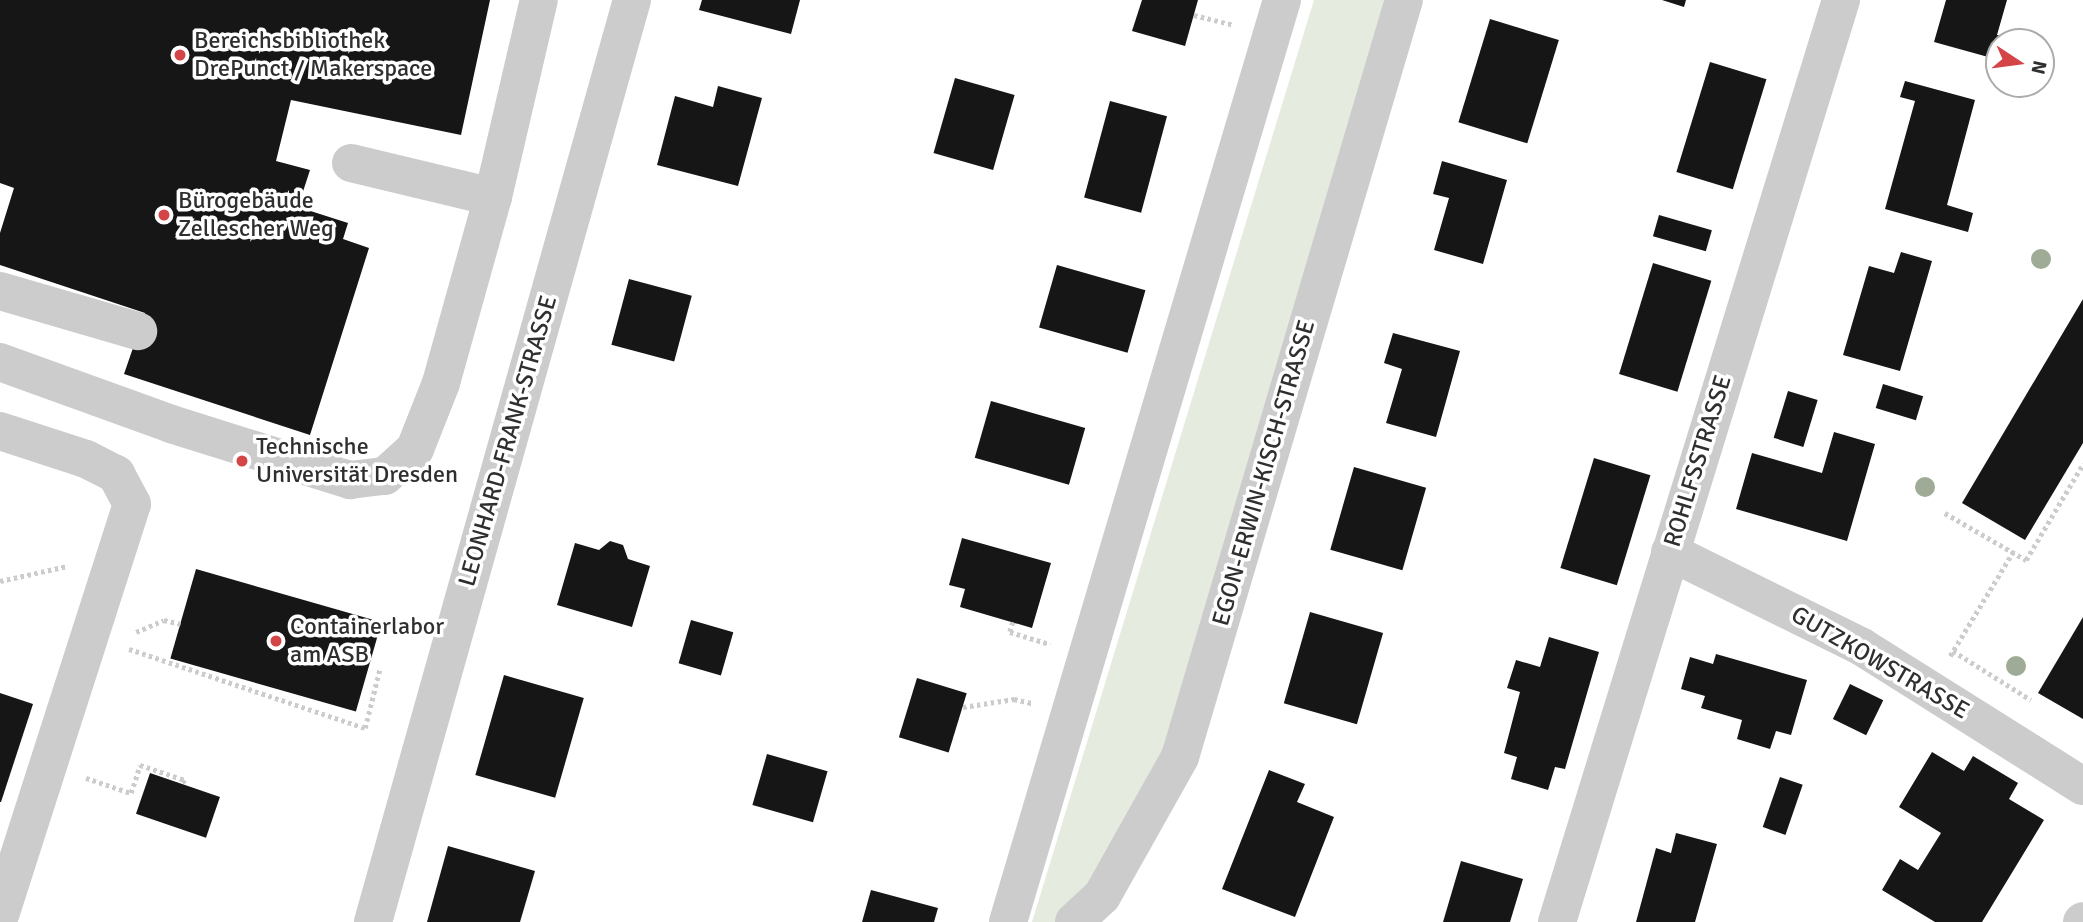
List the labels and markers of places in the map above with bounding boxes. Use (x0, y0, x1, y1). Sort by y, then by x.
place label: Bereichsbibliothek DrePunct / Makerspace (194, 27, 432, 83)
marker: Bereichsbibliothek DrePunct / Makerspace (172, 47, 188, 63)
place label: Bürogebäude Zellescher Weg (178, 187, 334, 243)
marker: Bürogebäude Zellescher Weg (156, 207, 172, 223)
place label: Technische Universität Dresden (256, 433, 458, 489)
marker: Technische Universität Dresden (234, 453, 250, 469)
place label: Containerlabor am ASB (290, 613, 444, 669)
marker: Containerlabor am ASB (268, 633, 284, 649)

